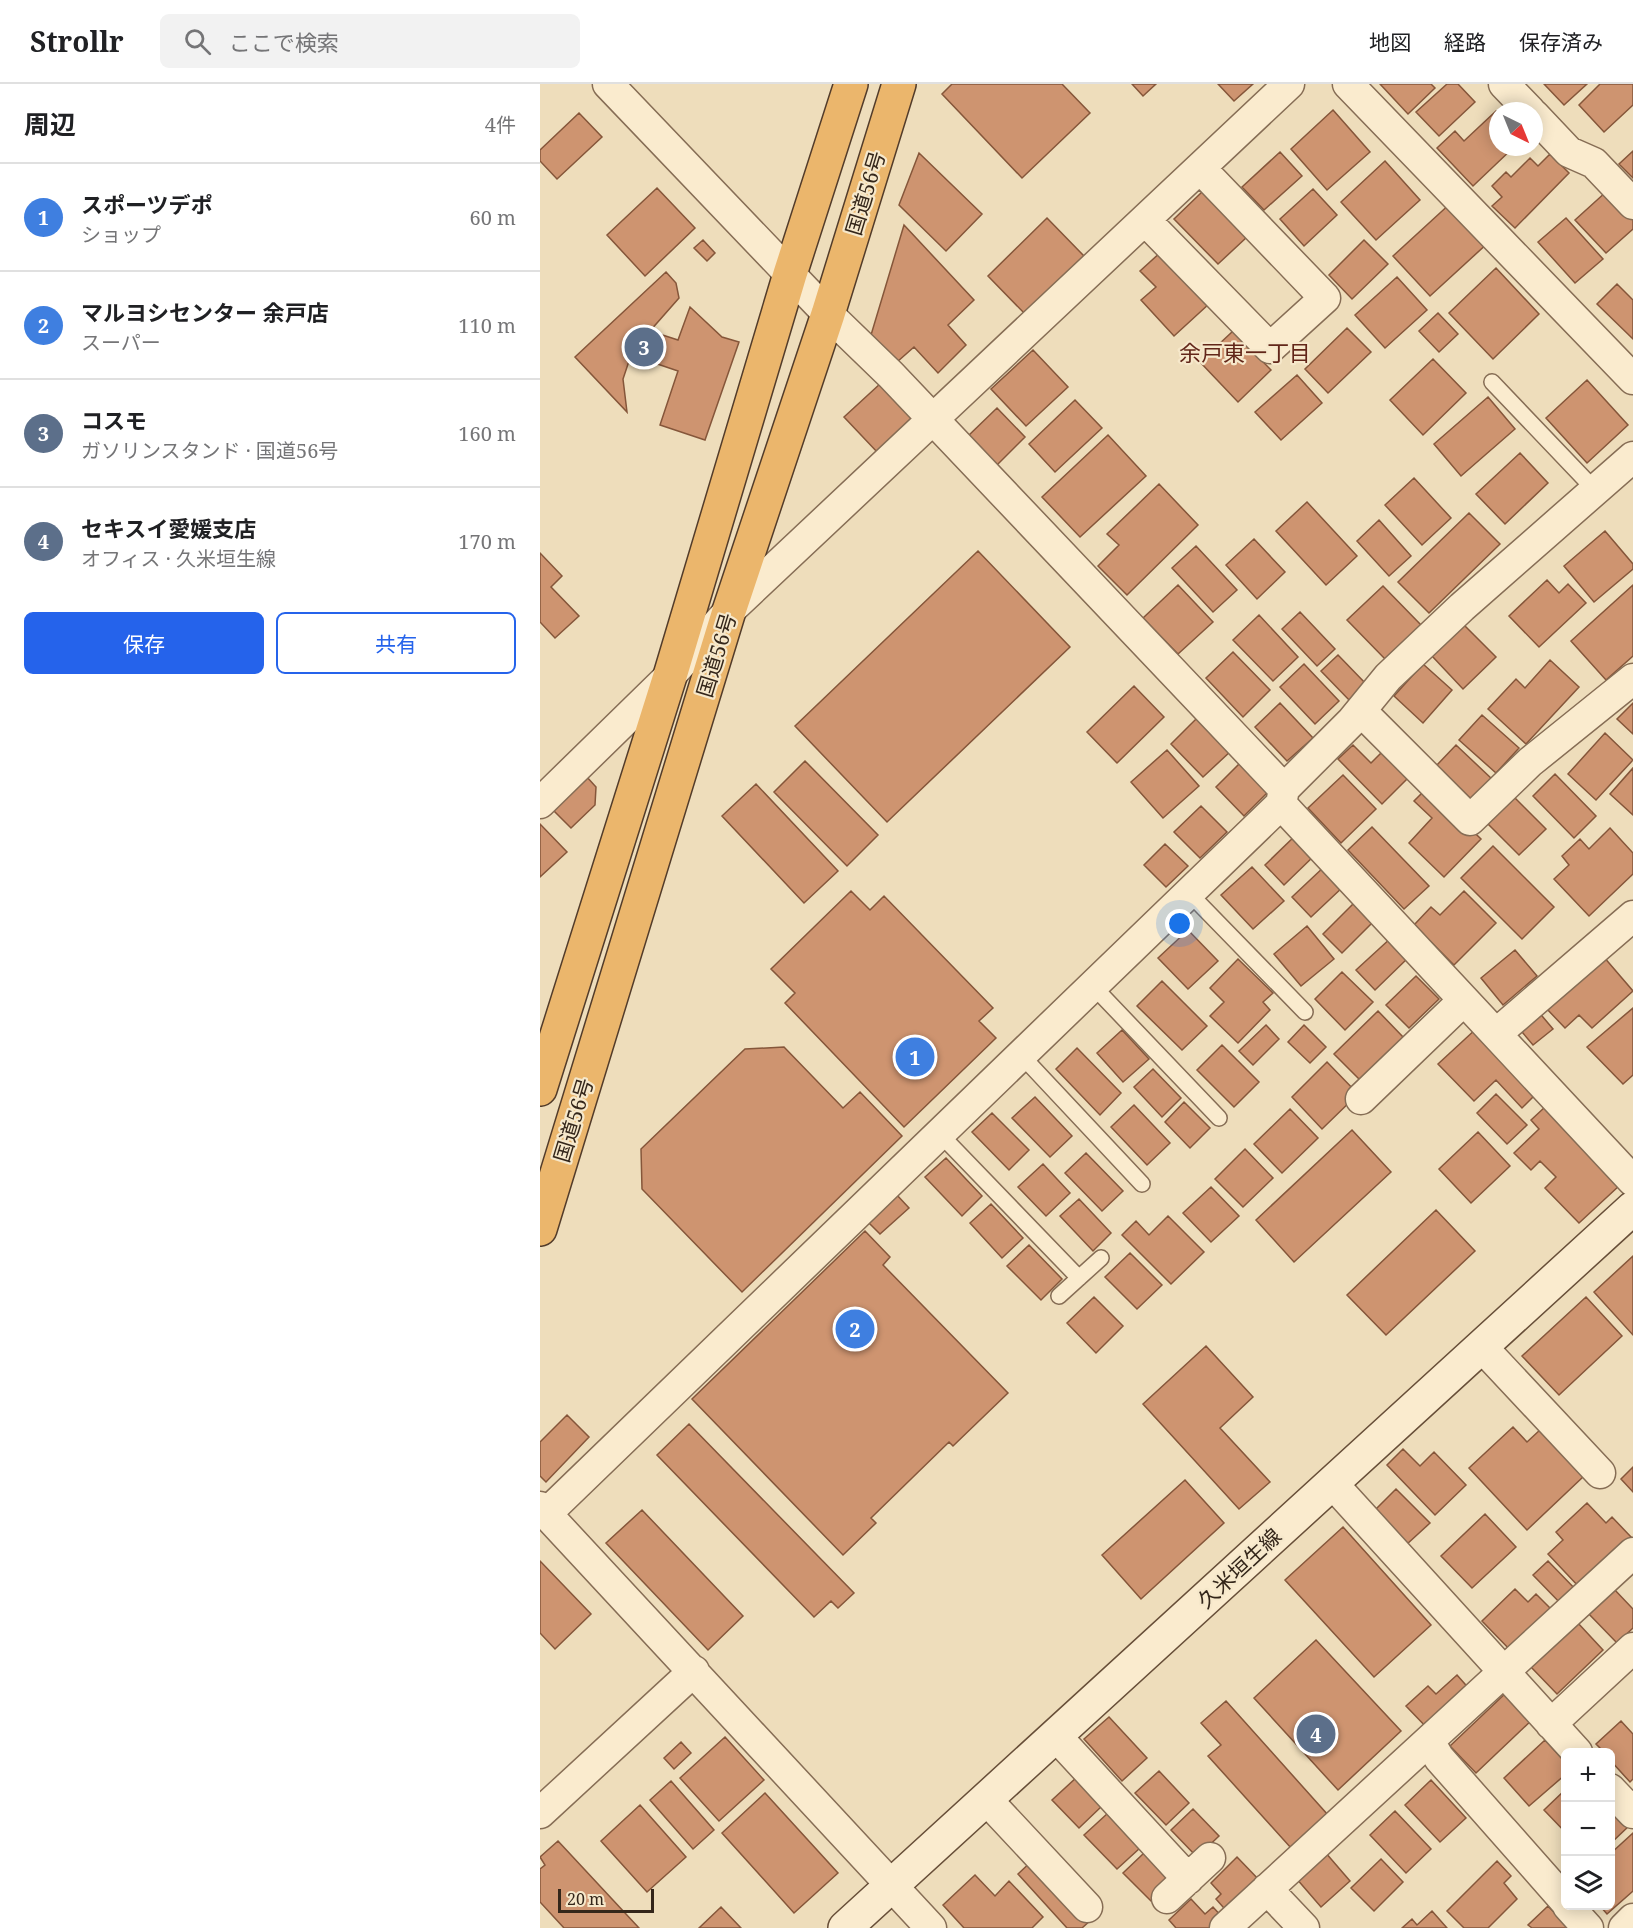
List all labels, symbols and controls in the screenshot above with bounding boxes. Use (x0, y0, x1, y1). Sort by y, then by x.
search box (160, 14, 580, 68)
text: Strollr (30, 22, 124, 60)
icon: search (181, 25, 214, 58)
text: ここで検索 (229, 27, 339, 57)
text: 地図 (1369, 28, 1411, 56)
text: 経路 (1444, 28, 1486, 56)
text: 保存済み (1519, 28, 1603, 56)
north arrow (1489, 102, 1543, 156)
text: 周辺 (24, 106, 76, 142)
text: 4件 (485, 111, 516, 138)
street label: 国道56号 (839, 148, 891, 238)
text: スポーツデポ (81, 189, 213, 219)
text: 1 (38, 204, 49, 231)
text: 60 m (470, 204, 516, 231)
text: ショップ (81, 221, 161, 248)
text: マルヨシセンター 余戸店 (81, 297, 329, 327)
text: 2 (38, 312, 49, 339)
text: 110 m (458, 312, 516, 339)
pin: 3 (624, 324, 664, 370)
text: スーパー (81, 329, 161, 356)
district label: 余戸東一丁目 (1179, 337, 1311, 367)
text: コスモ (81, 405, 147, 435)
text: 3 (38, 420, 49, 447)
text: 160 m (458, 420, 516, 447)
text: ガソリンスタンド · 国道56号 (81, 437, 338, 464)
text: セキスイ愛媛支店 (81, 513, 256, 543)
text: 4 (38, 528, 49, 555)
text: 170 m (458, 528, 516, 555)
text: オフィス · 久米垣生線 (81, 545, 276, 572)
street label: 国道56号 (690, 610, 742, 700)
button: 保存 (24, 612, 264, 674)
button: 共有 (276, 612, 516, 674)
your location (1165, 909, 1194, 938)
pin: 1 (896, 1034, 934, 1080)
street label: 国道56号 (547, 1075, 599, 1165)
pin: 2 (836, 1306, 874, 1352)
street label: 久米垣生線 (1191, 1522, 1287, 1614)
pin: 4 (1296, 1712, 1336, 1756)
map controls (1561, 1748, 1615, 1910)
button: + (1561, 1748, 1615, 1802)
button: − (1561, 1802, 1615, 1856)
button: layers (1561, 1856, 1615, 1910)
scale bar (558, 1886, 654, 1914)
text: 20 m (567, 1888, 604, 1910)

